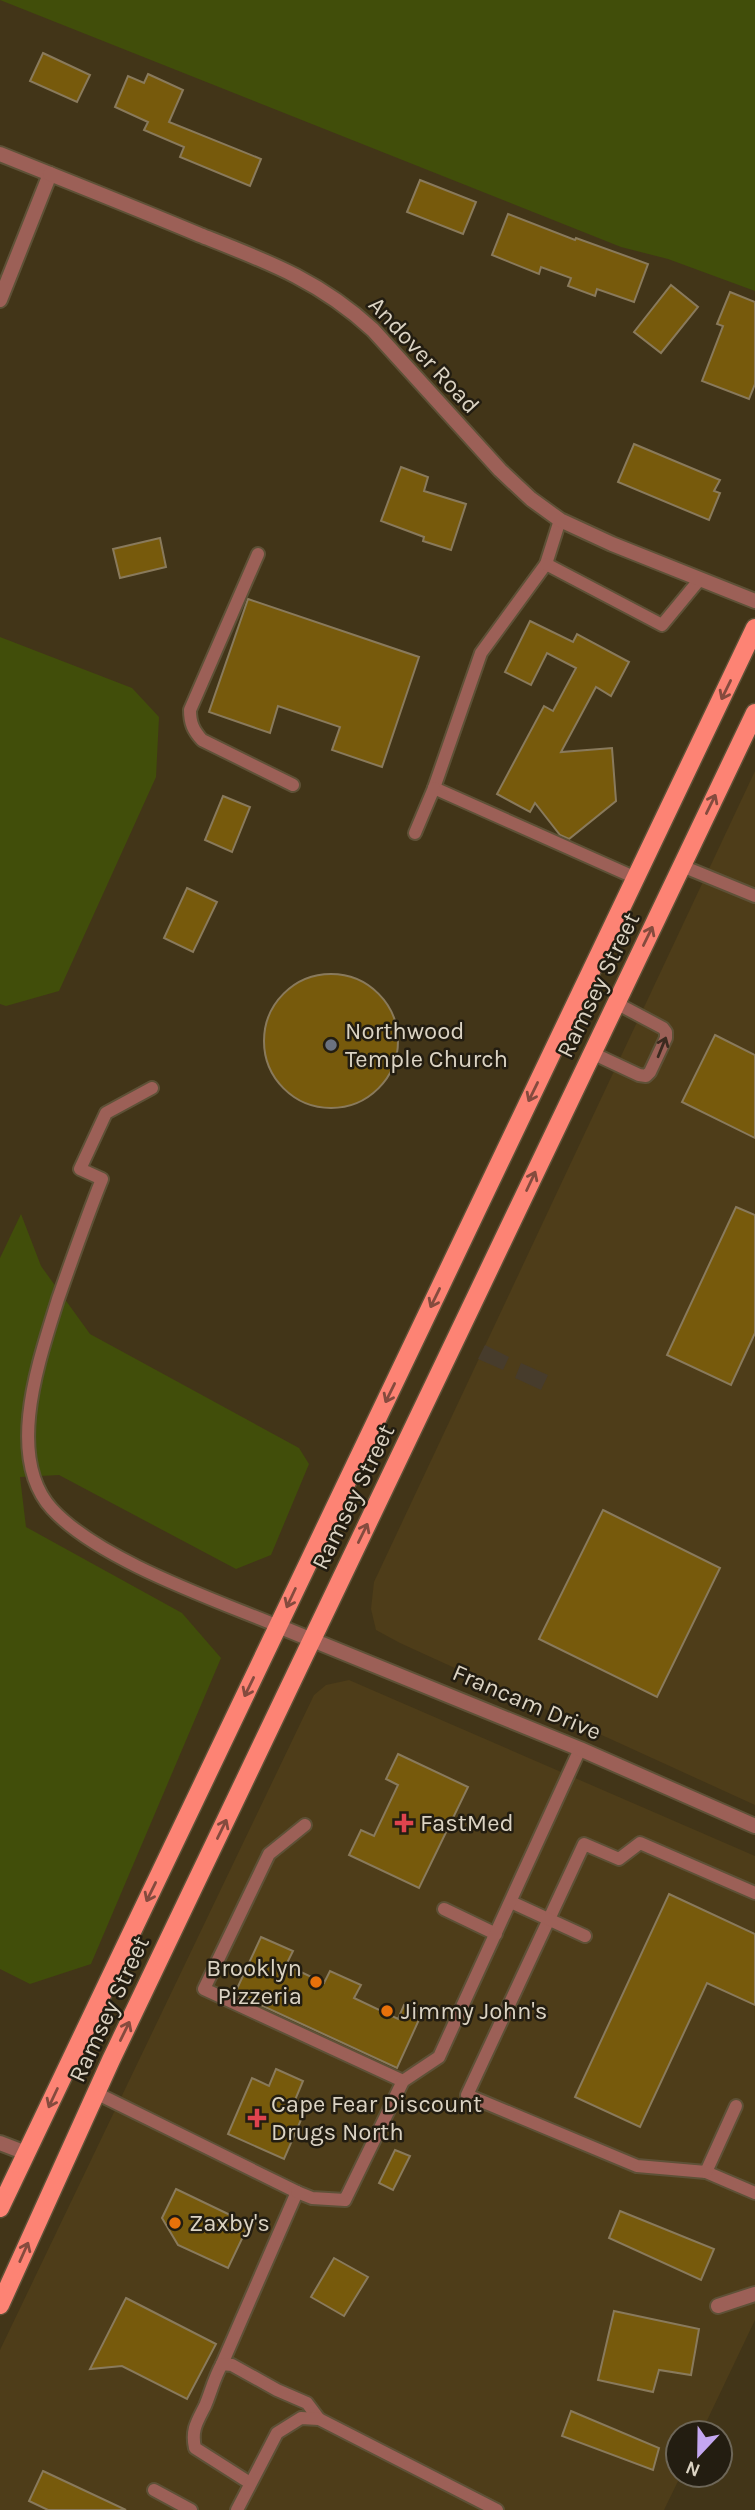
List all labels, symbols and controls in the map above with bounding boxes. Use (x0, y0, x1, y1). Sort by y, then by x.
street label: Andover Road (363, 291, 485, 419)
one-way arrow (718, 679, 732, 700)
one-way arrow (705, 794, 718, 815)
street label: Ramsey Street (551, 908, 645, 1062)
one-way arrow (642, 926, 656, 947)
place label: Northwood Temple Church (345, 1017, 508, 1073)
marker: Northwood Temple Church (323, 1037, 339, 1053)
one-way arrow (656, 1037, 669, 1058)
one-way arrow (526, 1081, 539, 1103)
one-way arrow (526, 1170, 539, 1191)
one-way arrow (428, 1287, 441, 1308)
one-way arrow (382, 1382, 396, 1403)
street label: Ramsey Street (306, 1420, 400, 1574)
one-way arrow (357, 1523, 371, 1544)
one-way arrow (284, 1587, 298, 1608)
street label: Francam Drive (448, 1658, 606, 1746)
one-way arrow (242, 1676, 255, 1697)
place label: FastMed (420, 1809, 514, 1837)
marker: FastMed (394, 1813, 414, 1833)
one-way arrow (216, 1819, 229, 1840)
one-way arrow (143, 1882, 156, 1903)
street label: Ramsey Street (63, 1931, 155, 2087)
place label: Brooklyn Pizzeria (206, 1954, 302, 2010)
marker: Brooklyn Pizzeria (308, 1974, 324, 1990)
place label: Jimmy John's (401, 1997, 547, 2025)
marker: Jimmy John's (379, 2003, 395, 2019)
one-way arrow (119, 2021, 133, 2042)
one-way arrow (45, 2087, 59, 2108)
place label: Cape Fear Discount Drugs North (271, 2090, 482, 2146)
marker: Cape Fear Discount Drugs North (249, 2110, 265, 2126)
place label: Zaxby's (189, 2209, 270, 2237)
marker: Zaxby's (167, 2215, 183, 2231)
one-way arrow (18, 2241, 31, 2263)
north arrow (664, 2419, 734, 2489)
text: N (683, 2456, 703, 2482)

